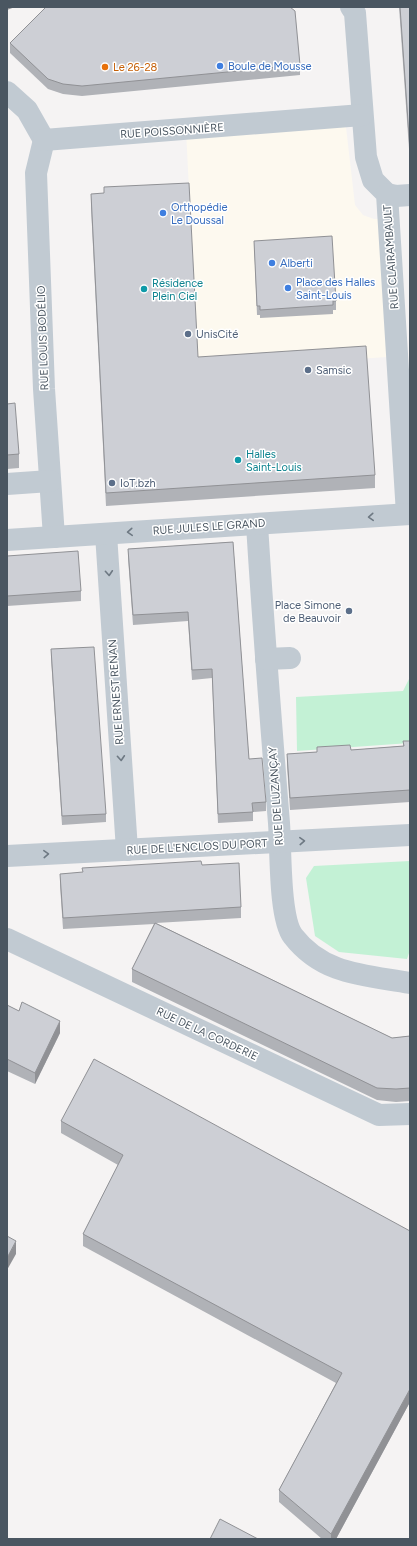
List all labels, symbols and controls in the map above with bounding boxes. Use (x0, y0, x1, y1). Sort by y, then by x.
place label: Boule de Mousse (228, 60, 312, 73)
place label: Le 26-28 (113, 61, 158, 74)
marker: Boule de Mousse (215, 61, 225, 71)
marker: Le 26-28 (100, 62, 110, 72)
street label: RUE POISSONNIÈRE (120, 120, 224, 141)
place label: Orthopédie Le Doussal (171, 201, 227, 227)
street label: RUE CLAIRAMBAULT (381, 204, 401, 310)
marker: Orthopédie Le Doussal (158, 208, 168, 218)
place label: Alberti (280, 257, 313, 270)
marker: Alberti (267, 258, 277, 268)
place label: Place des Halles Saint-Louis (296, 276, 375, 302)
place label: Résidence Plein Ciel (152, 277, 203, 303)
marker: Place des Halles Saint-Louis (283, 283, 293, 293)
marker: Résidence Plein Ciel (139, 284, 149, 294)
street label: RUE LOUIS BODÉLIO (35, 285, 51, 391)
place label: UnisCité (196, 328, 238, 341)
marker: UnisCité (183, 329, 193, 339)
place label: Samsic (316, 364, 351, 377)
marker: Samsic (303, 365, 313, 375)
place label: Halles Saint-Louis (246, 448, 302, 474)
marker: Halles Saint-Louis (233, 455, 243, 465)
place label: IoT.bzh (120, 477, 156, 490)
marker: IoT.bzh (107, 478, 117, 488)
one-way arrow (368, 512, 374, 521)
street label: RUE JULES LE GRAND (152, 517, 266, 537)
one-way arrow (127, 528, 133, 537)
one-way arrow (104, 570, 113, 576)
place label: Place Simone de Beauvoir (275, 599, 341, 625)
marker: Place Simone de Beauvoir (344, 606, 354, 616)
street label: RUE ERNEST RENAN (106, 639, 126, 745)
street label: RUE DE LUZANÇAY (266, 746, 286, 846)
one-way arrow (116, 755, 125, 761)
street label: RUE DE L'ENCLOS DU PORT (126, 837, 268, 857)
one-way arrow (299, 837, 305, 845)
one-way arrow (43, 850, 49, 858)
street label: RUE DE LA CORDERIE (154, 1005, 260, 1063)

